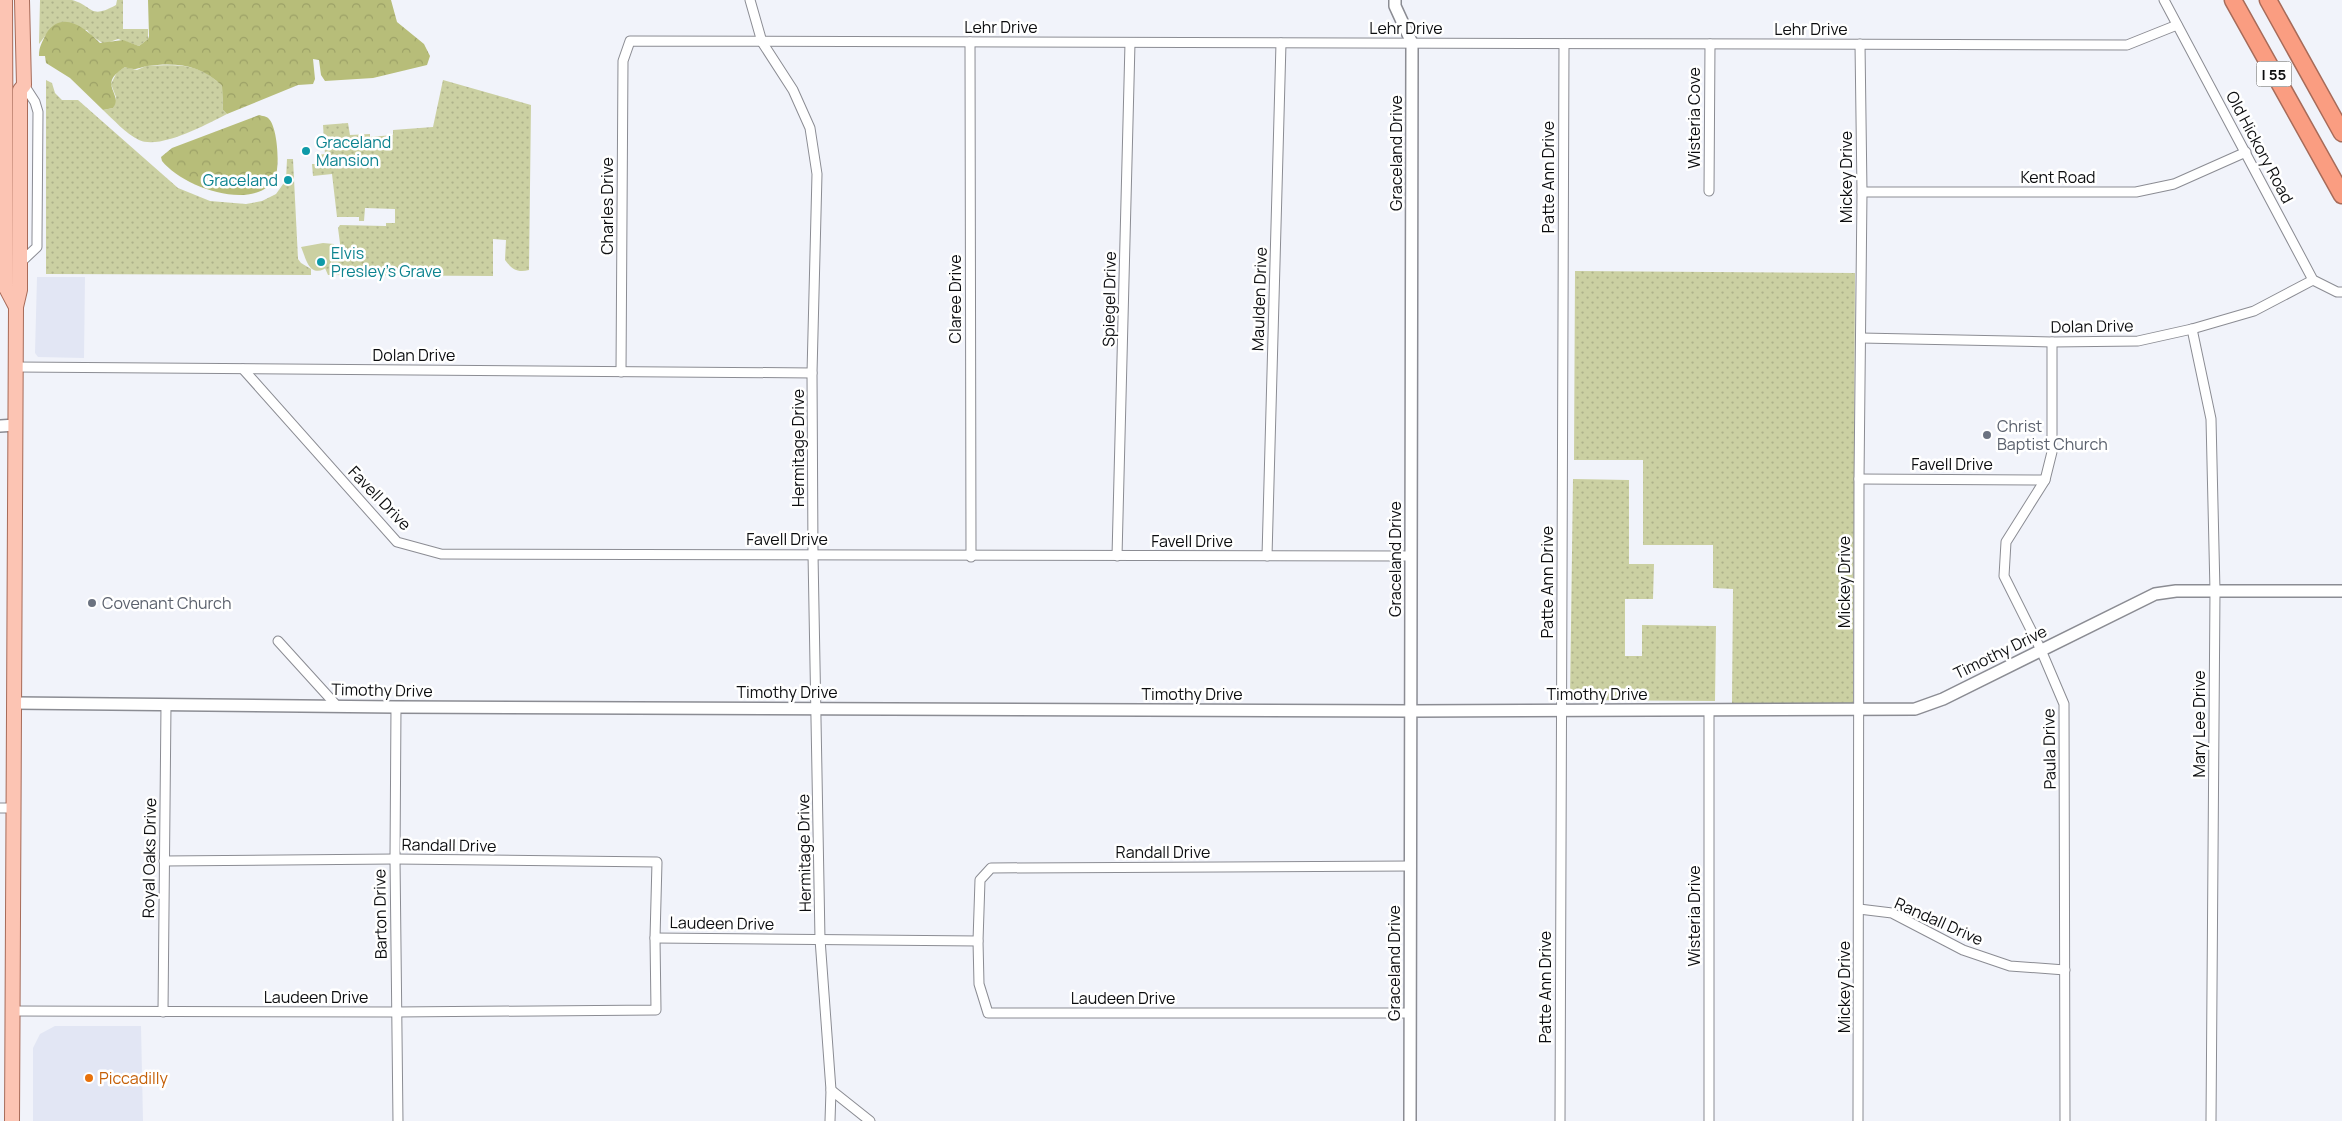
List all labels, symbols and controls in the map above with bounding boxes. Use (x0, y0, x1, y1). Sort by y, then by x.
street label: Lehr Drive (964, 16, 1038, 38)
street label: Lehr Drive (1369, 17, 1443, 39)
street label: Lehr Drive (1774, 18, 1848, 40)
road number: I 55 (2256, 62, 2292, 86)
street label: Wisteria Cove (1683, 67, 1705, 169)
street label: Old Hickory Road (2221, 87, 2299, 207)
street label: Graceland Drive (1385, 95, 1407, 211)
street label: Patte Ann Drive (1537, 121, 1559, 233)
place label: Graceland Mansion (316, 131, 391, 171)
street label: Mickey Drive (1835, 131, 1857, 223)
marker: Graceland Mansion (300, 145, 312, 157)
street label: Charles Drive (596, 157, 618, 255)
street label: Kent Road (2021, 166, 2096, 188)
place label: Graceland (203, 169, 278, 191)
marker: Graceland (282, 174, 294, 186)
place label: Elvis Presley's Grave (331, 242, 442, 282)
street label: Maulden Drive (1246, 247, 1272, 351)
street label: Spiegel Drive (1097, 251, 1121, 347)
street label: Claree Drive (944, 255, 966, 344)
marker: Elvis Presley's Grave (315, 256, 327, 268)
street label: Dolan Drive (2050, 314, 2134, 338)
street label: Dolan Drive (373, 344, 455, 366)
street label: Hermitage Drive (787, 389, 809, 507)
place label: Christ Baptist Church (1997, 415, 2108, 455)
marker: Christ Baptist Church (1981, 429, 1993, 441)
street label: Favell Drive (1911, 453, 1993, 475)
street label: Favell Drive (344, 461, 416, 535)
street label: Graceland Drive (1384, 501, 1406, 617)
street label: Patte Ann Drive (1536, 526, 1558, 638)
street label: Favell Drive (746, 528, 828, 550)
street label: Favell Drive (1151, 530, 1233, 552)
street label: Mickey Drive (1833, 536, 1855, 628)
place label: Covenant Church (102, 592, 231, 614)
marker: Covenant Church (86, 597, 98, 609)
street label: Timothy Drive (1950, 620, 2050, 684)
street label: Mary Lee Drive (2188, 670, 2210, 778)
street label: Timothy Drive (331, 678, 433, 702)
street label: Timothy Drive (736, 681, 838, 703)
street label: Timothy Drive (1141, 683, 1243, 705)
street label: Timothy Drive (1546, 683, 1648, 705)
street label: Paula Drive (2037, 708, 2061, 790)
street label: Hermitage Drive (792, 794, 816, 912)
street label: Royal Oaks Drive (137, 798, 161, 918)
street label: Randall Drive (401, 833, 497, 857)
street label: Randall Drive (1116, 841, 1210, 863)
street label: Wisteria Drive (1683, 865, 1705, 967)
street label: Barton Drive (368, 869, 392, 959)
street label: Randall Drive (1891, 892, 1987, 950)
street label: Graceland Drive (1383, 905, 1405, 1021)
street label: Laudeen Drive (670, 911, 774, 935)
street label: Patte Ann Drive (1534, 931, 1556, 1043)
street label: Mickey Drive (1833, 941, 1855, 1033)
street label: Laudeen Drive (264, 986, 368, 1008)
street label: Laudeen Drive (1071, 987, 1175, 1009)
place label: Piccadilly (99, 1067, 168, 1089)
marker: Piccadilly (83, 1072, 95, 1084)

